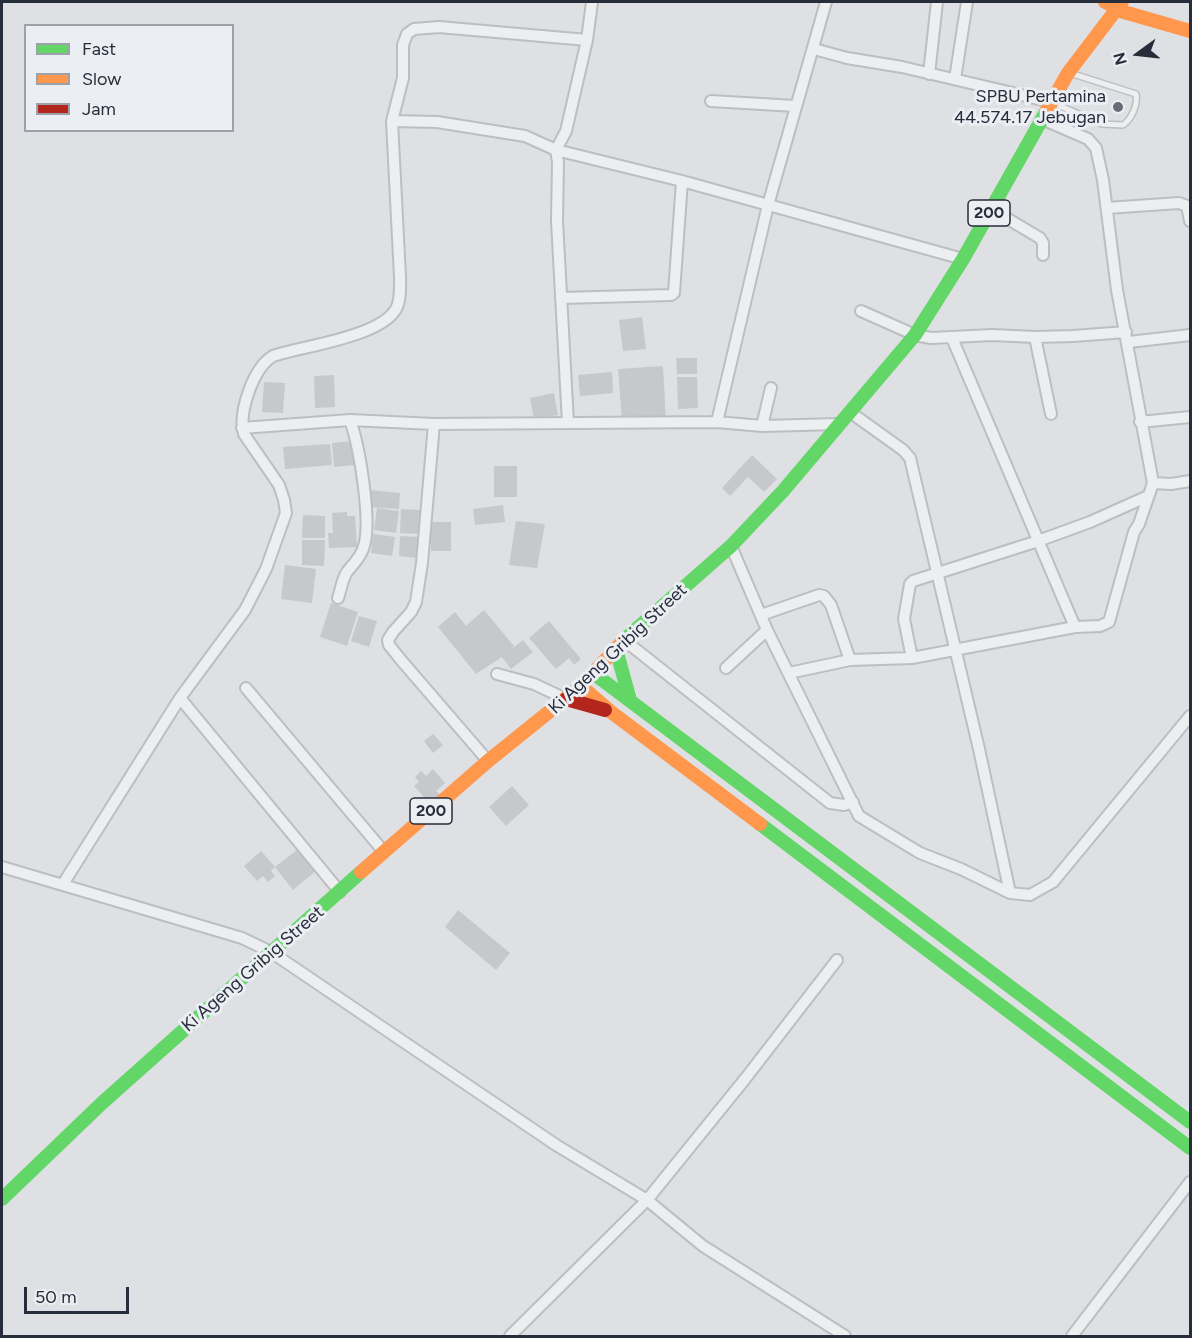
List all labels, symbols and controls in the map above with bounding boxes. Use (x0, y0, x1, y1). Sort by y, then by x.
legend (24, 24, 234, 132)
north arrow (1108, 24, 1168, 84)
text: Fast (82, 38, 116, 60)
text: N (1109, 50, 1131, 67)
text: Slow (82, 68, 121, 90)
place label: SPBU Pertamina 44.574.17 Jebugan (954, 86, 1106, 128)
text: Jam (82, 98, 116, 120)
marker: SPBU Pertamina 44.574.17 Jebugan (1111, 100, 1125, 114)
road number: 200 (968, 200, 1010, 226)
street label: Ki Ageng Gribig Street (544, 579, 692, 719)
road number: 200 (410, 798, 452, 824)
street label: Ki Ageng Gribig Street (178, 901, 328, 1037)
scale bar (27, 1275, 132, 1313)
text: 50 m (35, 1286, 77, 1308)

